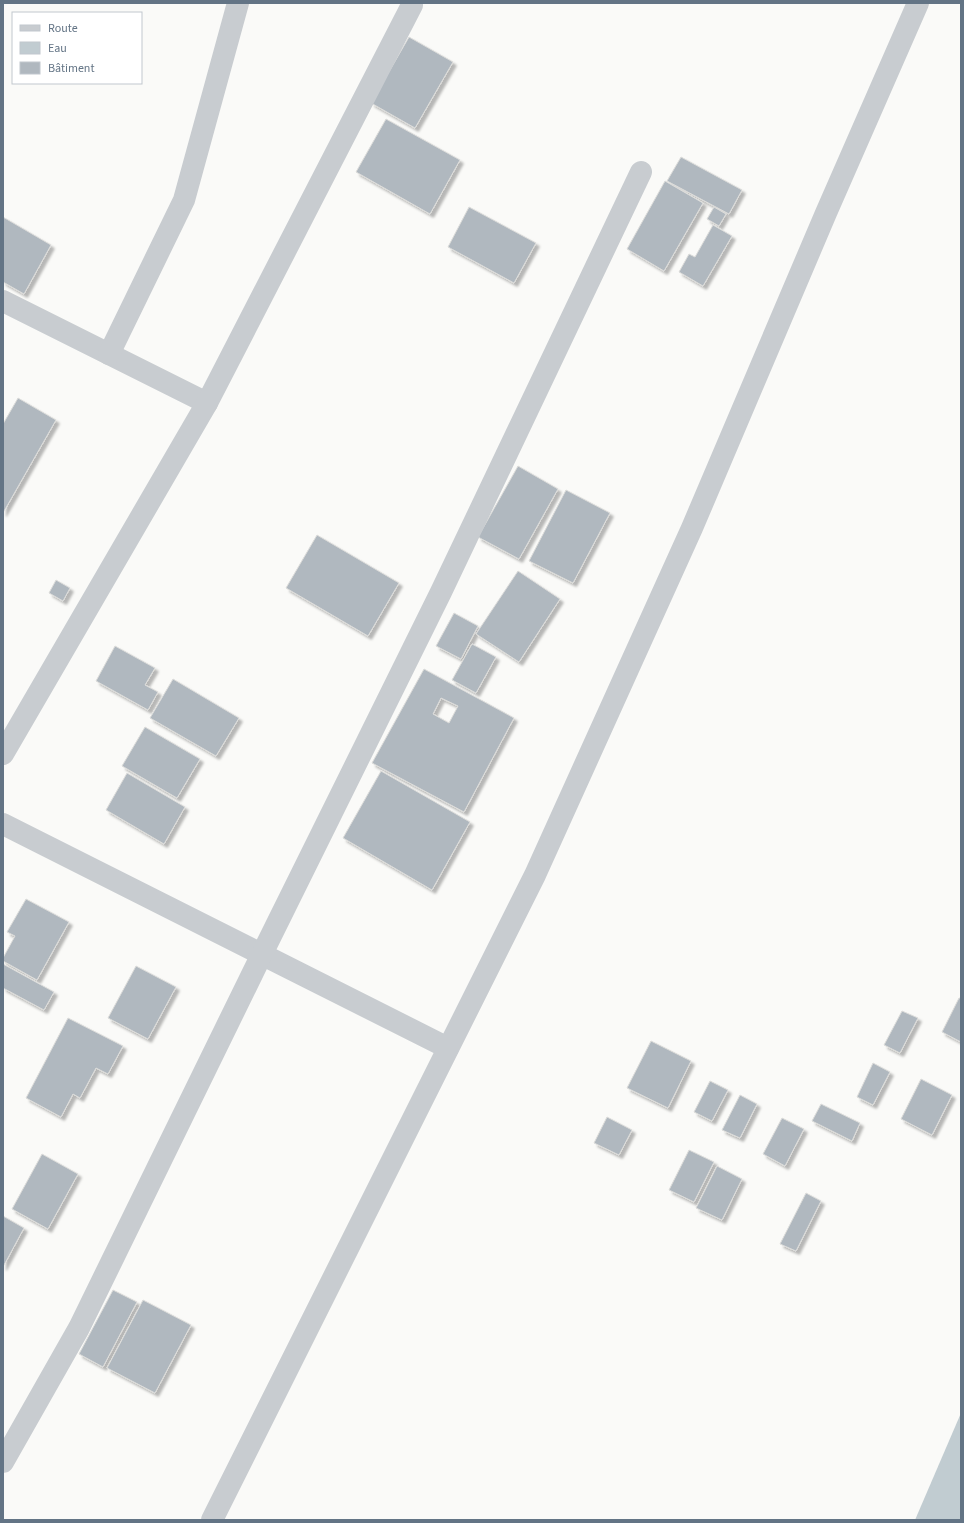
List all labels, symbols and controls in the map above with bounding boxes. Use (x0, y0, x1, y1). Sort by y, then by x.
legend (12, 12, 142, 84)
text: Route (48, 20, 78, 37)
text: Eau (48, 40, 67, 57)
text: Bâtiment (48, 60, 94, 77)

